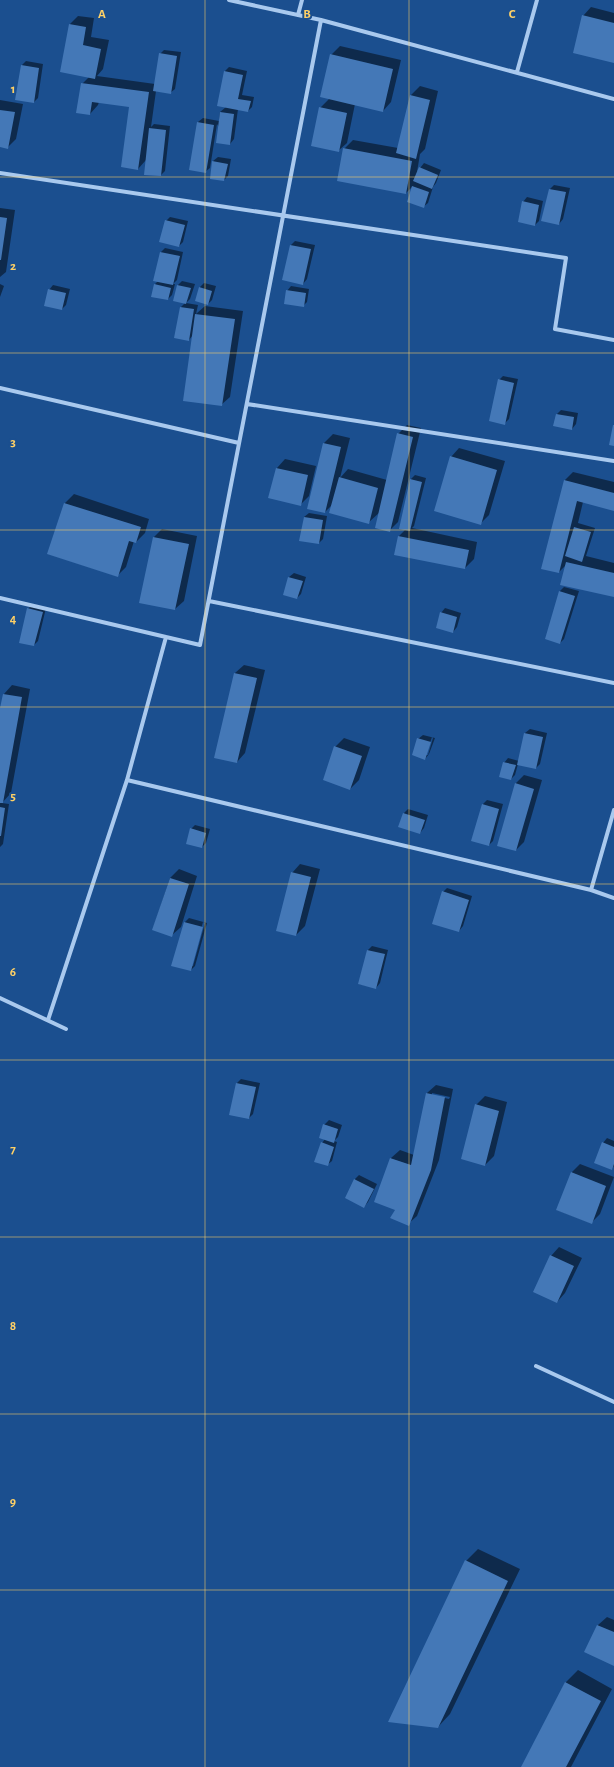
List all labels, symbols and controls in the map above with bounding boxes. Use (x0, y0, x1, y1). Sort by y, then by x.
text: A (98, 8, 106, 21)
text: B (303, 8, 311, 21)
text: C (509, 8, 516, 21)
text: 1 (11, 83, 15, 96)
text: 2 (10, 260, 16, 273)
text: 3 (10, 436, 16, 449)
text: 4 (10, 613, 17, 626)
text: 5 (10, 790, 16, 803)
text: 6 (10, 966, 16, 979)
text: 7 (10, 1143, 16, 1156)
text: 8 (10, 1320, 16, 1333)
text: 9 (10, 1496, 16, 1509)

